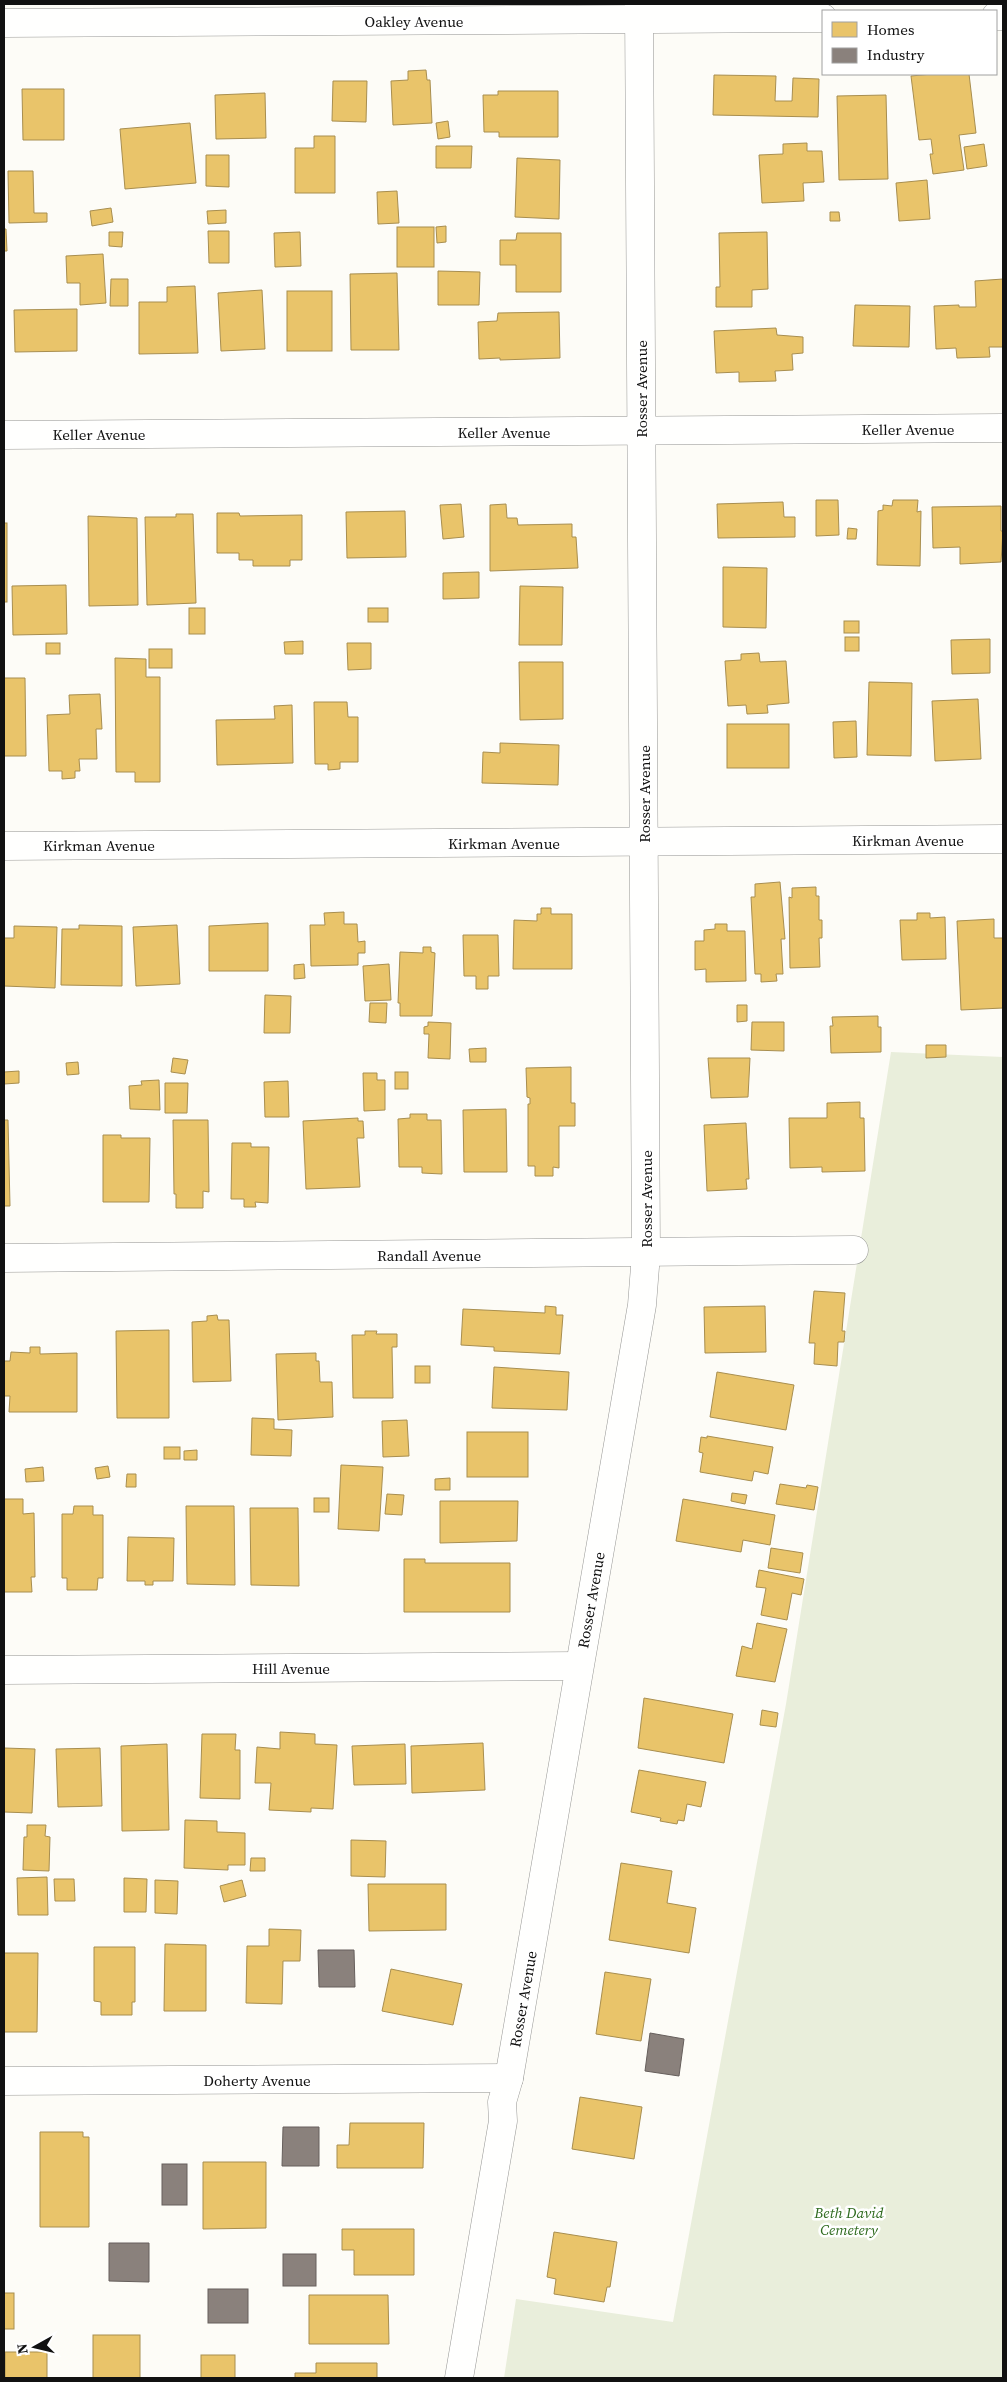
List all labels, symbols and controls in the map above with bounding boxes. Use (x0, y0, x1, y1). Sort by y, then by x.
legend (822, 10, 997, 75)
street label: Oakley Avenue (365, 11, 464, 32)
text: Homes (867, 19, 914, 40)
text: Industry (867, 44, 925, 65)
street label: Rosser Avenue (631, 340, 652, 438)
street label: Keller Avenue (862, 419, 955, 440)
street label: Keller Avenue (458, 422, 551, 443)
street label: Keller Avenue (53, 424, 146, 445)
street label: Rosser Avenue (634, 745, 655, 843)
street label: Kirkman Avenue (852, 830, 964, 851)
street label: Kirkman Avenue (448, 833, 560, 854)
street label: Kirkman Avenue (43, 835, 155, 856)
street label: Rosser Avenue (636, 1150, 657, 1248)
street label: Randall Avenue (377, 1245, 481, 1266)
street label: Rosser Avenue (572, 1550, 610, 1650)
street label: Hill Avenue (252, 1658, 330, 1679)
street label: Rosser Avenue (504, 1949, 542, 2049)
street label: Doherty Avenue (203, 2070, 311, 2091)
park label: Beth David Cemetery (813, 2202, 884, 2240)
north arrow (10, 2322, 60, 2372)
text: N (12, 2342, 33, 2355)

